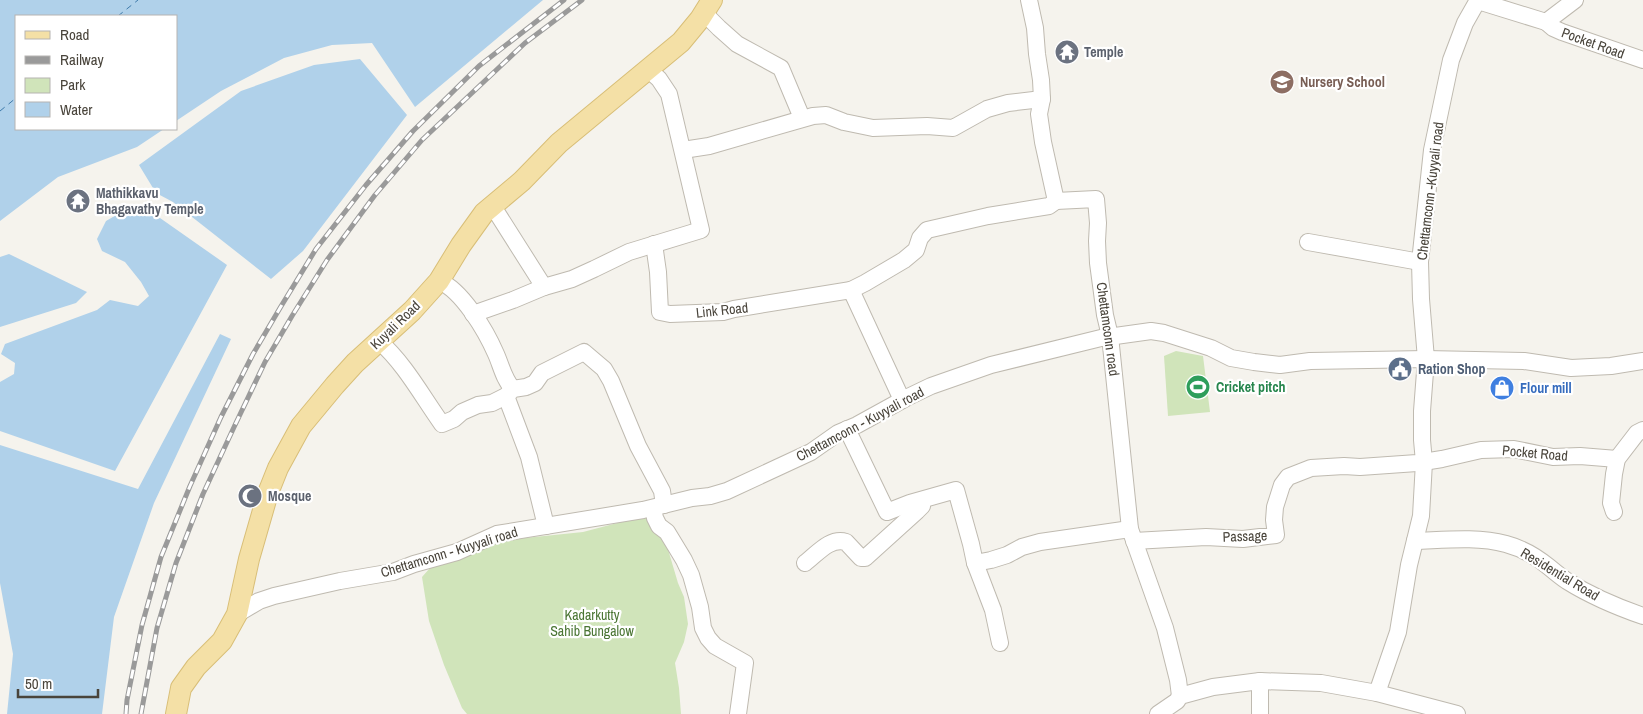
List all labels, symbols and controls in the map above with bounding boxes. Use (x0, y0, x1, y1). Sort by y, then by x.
legend (15, 15, 178, 130)
street label: Pocket Road (1559, 23, 1627, 63)
text: Road (60, 24, 89, 45)
temple icon: Temple (1054, 39, 1080, 65)
place label: Temple (1084, 43, 1123, 61)
text: Railway (60, 49, 105, 70)
school or university icon: Nursery School (1269, 69, 1295, 95)
place label: Nursery School (1300, 73, 1385, 91)
text: Park (60, 74, 86, 95)
text: Water (60, 99, 92, 120)
street label: Chettamconn -Kuyyali road (1413, 121, 1447, 261)
place label: Mathikkavu Bhagavathy Temple (96, 184, 204, 218)
temple icon: Mathikkavu Bhagavathy Temple (65, 188, 91, 214)
street label: Chettamconn road (1093, 281, 1123, 377)
street label: Kuyali Road (366, 297, 424, 353)
street label: Link Road (695, 298, 749, 322)
public building icon: Ration Shop (1387, 356, 1413, 382)
place label: Ration Shop (1418, 360, 1486, 378)
sports icon: Cricket pitch (1185, 374, 1211, 400)
shop icon: Flour mill (1489, 375, 1515, 401)
place label: Cricket pitch (1216, 378, 1286, 396)
place label: Flour mill (1520, 379, 1572, 397)
street label: Chettamconn - Kuyyali road (793, 383, 927, 465)
street label: Pocket Road (1501, 441, 1569, 465)
mosque icon: Mosque (237, 483, 263, 509)
place label: Mosque (268, 487, 311, 505)
street label: Chettamconn - Kuyyali road (378, 523, 520, 581)
street label: Passage (1222, 526, 1268, 546)
street label: Residential Road (1517, 543, 1603, 605)
park label: Kadarkutty Sahib Bungalow (550, 606, 635, 640)
scale bar (18, 666, 98, 698)
text: 50 m (25, 673, 52, 694)

